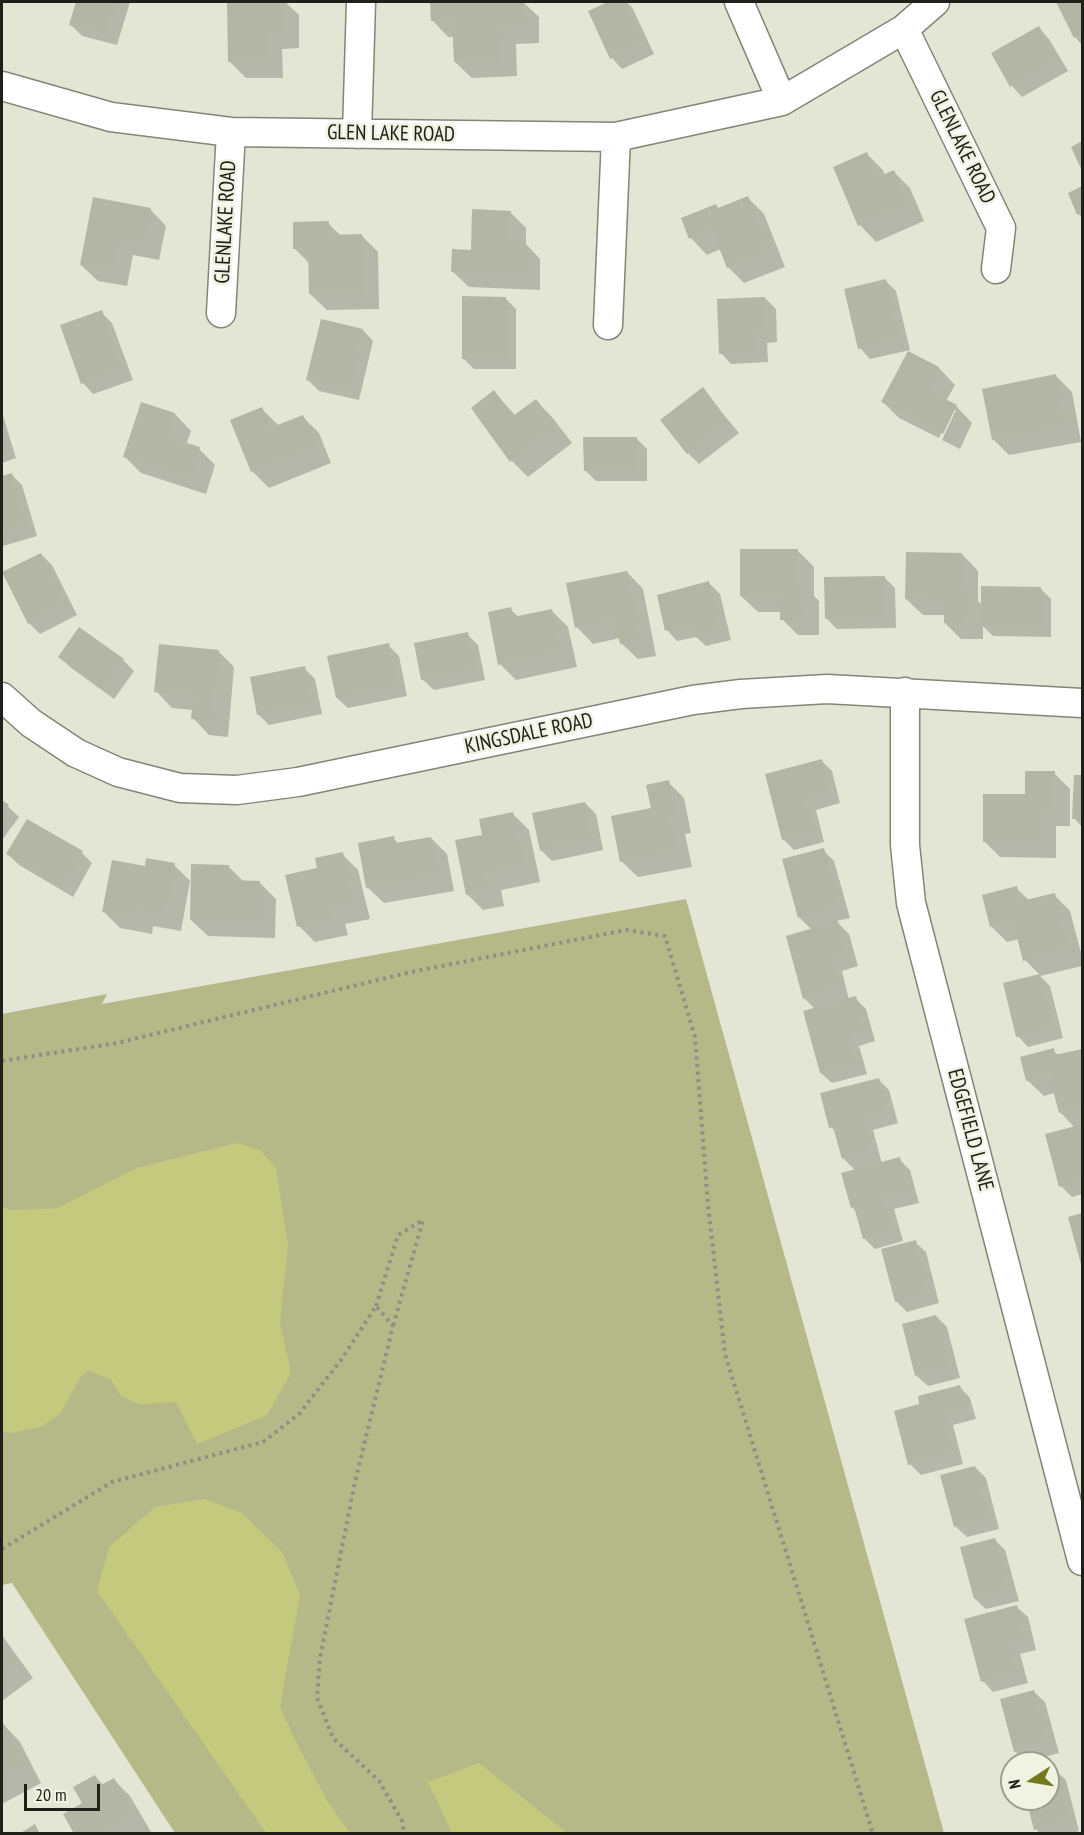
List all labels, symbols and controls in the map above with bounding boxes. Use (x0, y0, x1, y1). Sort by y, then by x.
street label: GLENLAKE ROAD (924, 86, 1000, 208)
street label: GLEN LAKE ROAD (327, 120, 455, 148)
street label: GLENLAKE ROAD (210, 160, 242, 284)
street label: KINGSDALE ROAD (463, 708, 595, 760)
street label: EDGEFIELD LANE (942, 1066, 998, 1194)
north arrow (1000, 1751, 1060, 1811)
scale bar (27, 1772, 104, 1810)
text: N (1004, 1778, 1025, 1791)
text: 20 m (35, 1783, 67, 1806)

